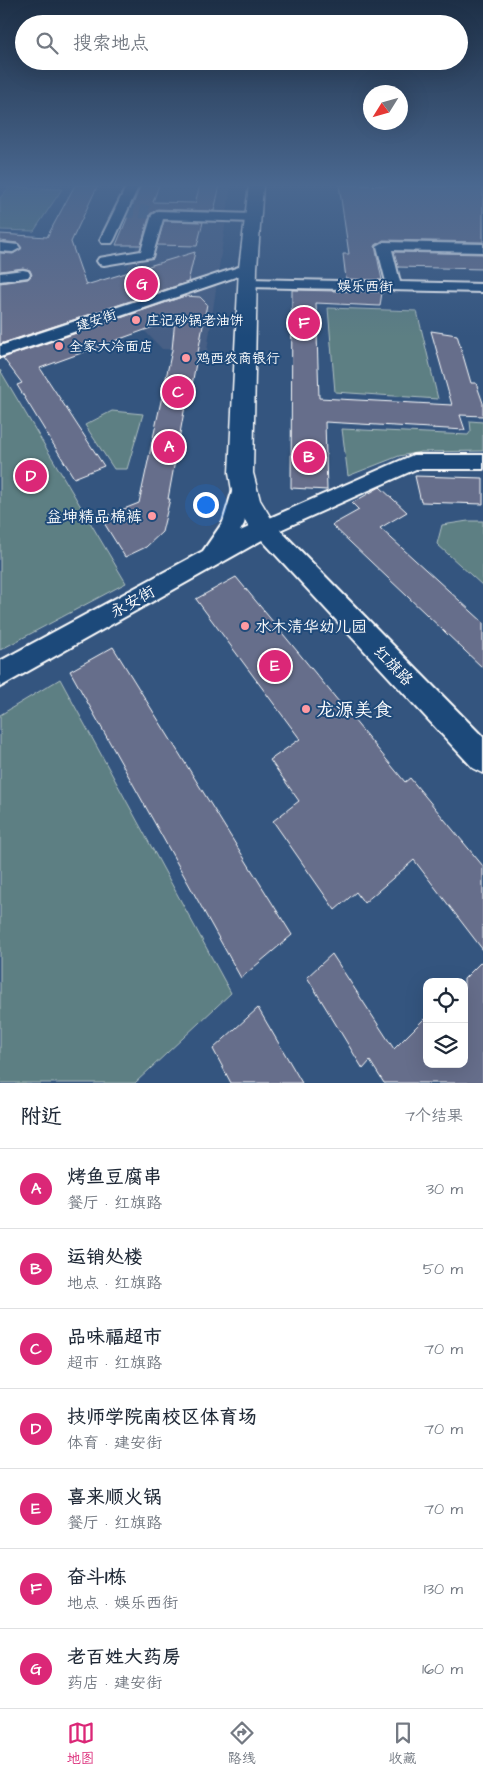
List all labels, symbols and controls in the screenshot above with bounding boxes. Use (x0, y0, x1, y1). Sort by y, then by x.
search box (15, 15, 468, 70)
icon: search (33, 29, 61, 57)
text: 搜索地点 (73, 30, 149, 57)
north arrow (363, 85, 408, 130)
pin: G (126, 265, 158, 303)
street label: 娱乐西街 (337, 277, 393, 297)
pin: F (288, 304, 320, 342)
street label: 建安街 (73, 305, 119, 337)
place label: 庄记砂锅老油饼 (146, 311, 244, 331)
marker: 庄记砂锅老油饼 (130, 314, 142, 326)
place label: 全家大冷面店 (69, 337, 153, 357)
marker: 全家大冷面店 (53, 340, 65, 352)
place label: 鸡西农商银行 (196, 349, 280, 369)
marker: 鸡西农商银行 (180, 352, 192, 364)
pin: C (162, 373, 194, 411)
pin: A (153, 428, 185, 466)
pin: B (293, 438, 325, 476)
pin: D (15, 457, 47, 495)
your location (193, 492, 219, 518)
place label: 益坤精品棉裤 (46, 506, 142, 528)
marker: 益坤精品棉裤 (146, 510, 158, 522)
street label: 永安街 (106, 581, 159, 623)
place label: 水木清华幼儿园 (255, 616, 367, 638)
marker: 水木清华幼儿园 (239, 620, 251, 632)
street label: 红旗路 (369, 641, 418, 691)
pin: E (259, 647, 291, 685)
place label: 龙源美食 (316, 697, 392, 724)
marker: 龙源美食 (300, 703, 312, 715)
map controls (423, 978, 468, 1068)
button: locate (423, 978, 468, 1023)
button: layers (423, 1023, 468, 1068)
text: 附近 (20, 1102, 62, 1131)
text: 7个结果 (405, 1105, 463, 1127)
text: 烤鱼豆腐串 (67, 1164, 162, 1191)
text: A (31, 1178, 41, 1200)
text: 30 m (426, 1178, 463, 1200)
text: 餐厅 · 红旗路 (67, 1192, 162, 1214)
text: 运销处楼 (67, 1244, 143, 1271)
text: B (30, 1258, 42, 1280)
text: 50 m (423, 1258, 463, 1280)
text: 地点 · 红旗路 (67, 1272, 162, 1294)
text: 品味福超市 (67, 1324, 162, 1351)
text: C (30, 1338, 42, 1360)
text: 70 m (424, 1338, 463, 1360)
text: 超市 · 红旗路 (67, 1352, 162, 1374)
text: 技师学院南校区体育场 (67, 1404, 257, 1431)
text: D (31, 1418, 41, 1440)
text: 70 m (424, 1418, 463, 1440)
text: 体育 · 建安街 (67, 1432, 162, 1454)
text: 喜来顺火锅 (67, 1484, 162, 1511)
text: E (31, 1498, 41, 1520)
text: 70 m (424, 1498, 463, 1520)
text: 餐厅 · 红旗路 (67, 1512, 162, 1534)
text: 奋斗1栋 (67, 1564, 126, 1591)
text: F (30, 1578, 42, 1600)
text: 130 m (424, 1578, 463, 1600)
text: 地点 · 娱乐西街 (67, 1592, 178, 1614)
text: 老百姓大药房 (67, 1644, 181, 1671)
text: G (30, 1658, 42, 1680)
text: 160 m (422, 1658, 463, 1680)
text: 药店 · 建安街 (67, 1672, 162, 1694)
tab: 地图 (67, 1719, 95, 1769)
tab: 路线 (228, 1719, 256, 1769)
tab: 收藏 (389, 1719, 417, 1769)

